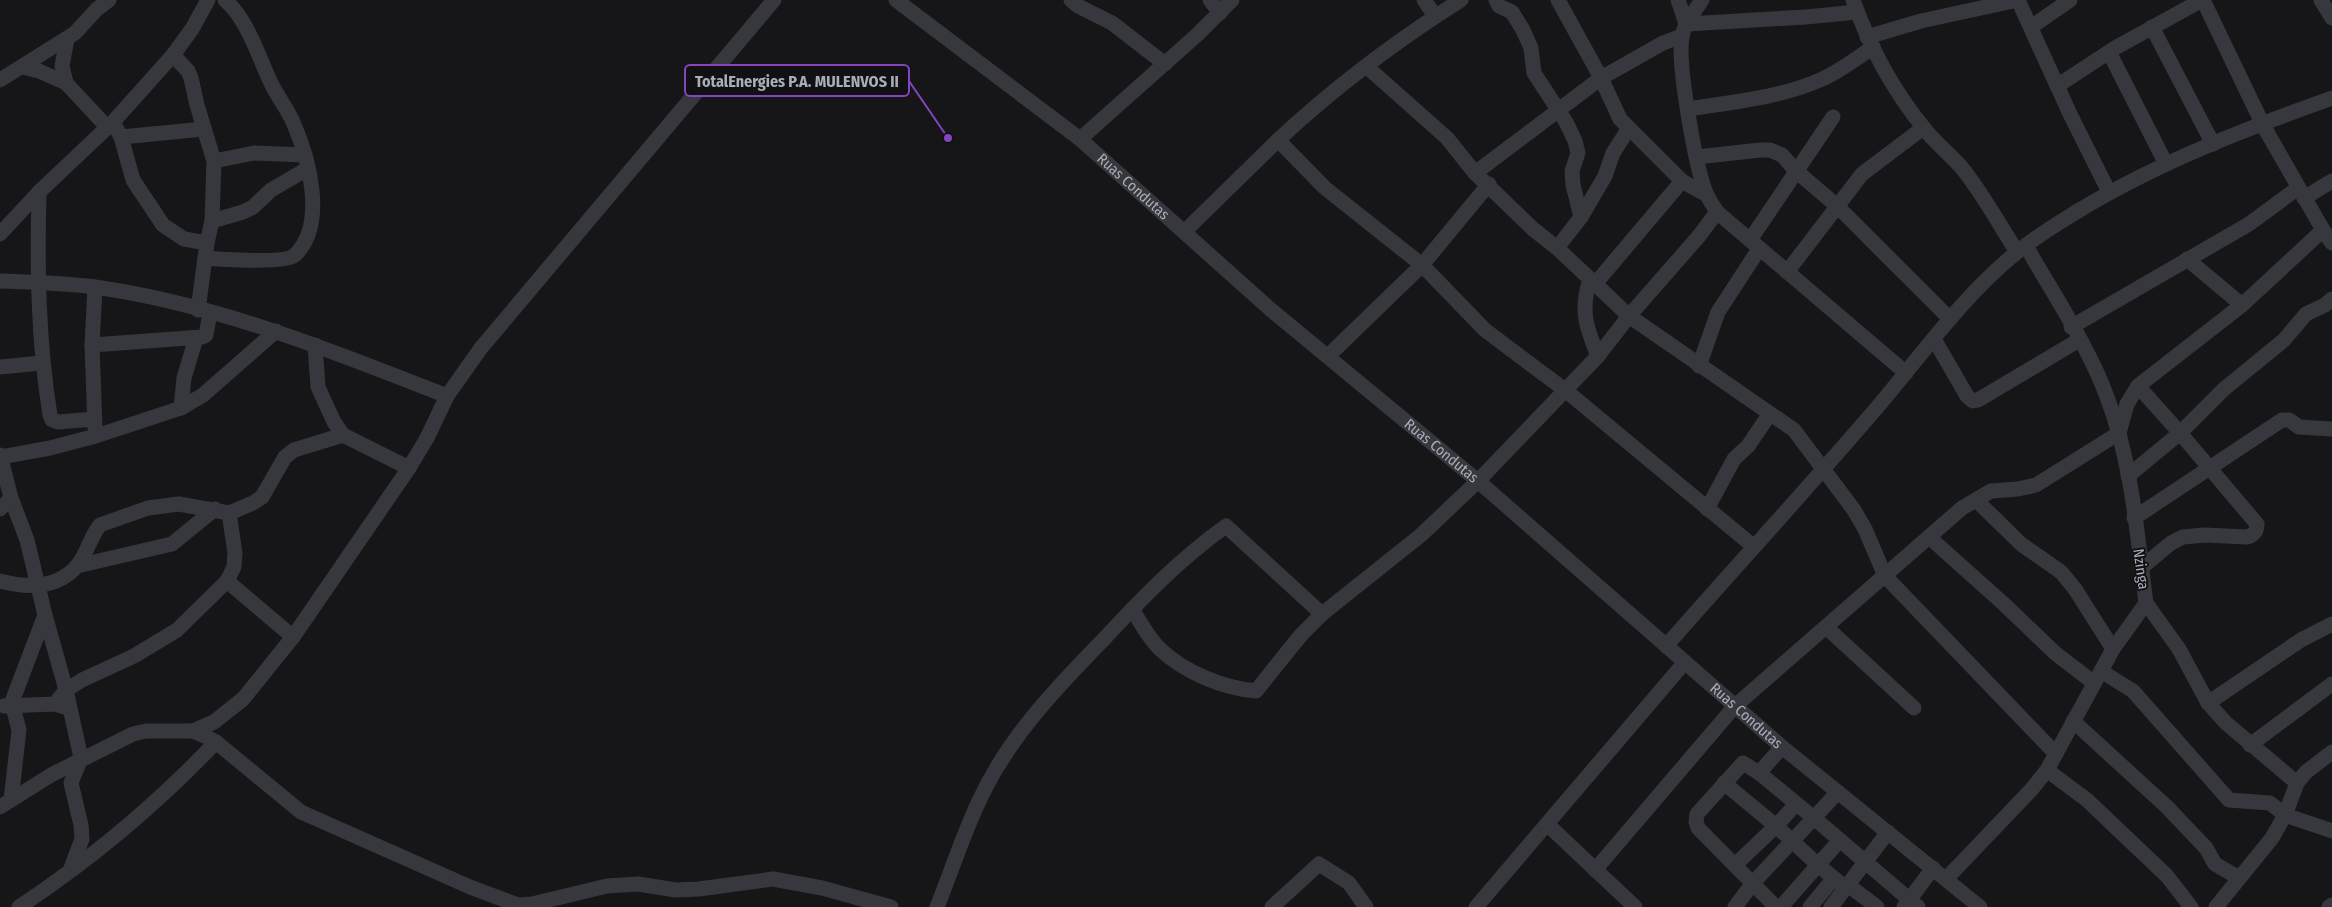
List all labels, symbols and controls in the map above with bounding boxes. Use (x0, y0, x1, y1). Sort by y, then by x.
callout: TotalEnergies P.A. MULENVOS II (685, 65, 909, 96)
text: TotalEnergies P.A. MULENVOS II (695, 72, 899, 91)
street label: Ruas Condutas (1093, 150, 1173, 224)
street label: Ruas Condutas (1401, 415, 1482, 487)
street label: Nzinga (2129, 548, 2153, 590)
street label: Ruas Condutas (1706, 679, 1786, 752)

